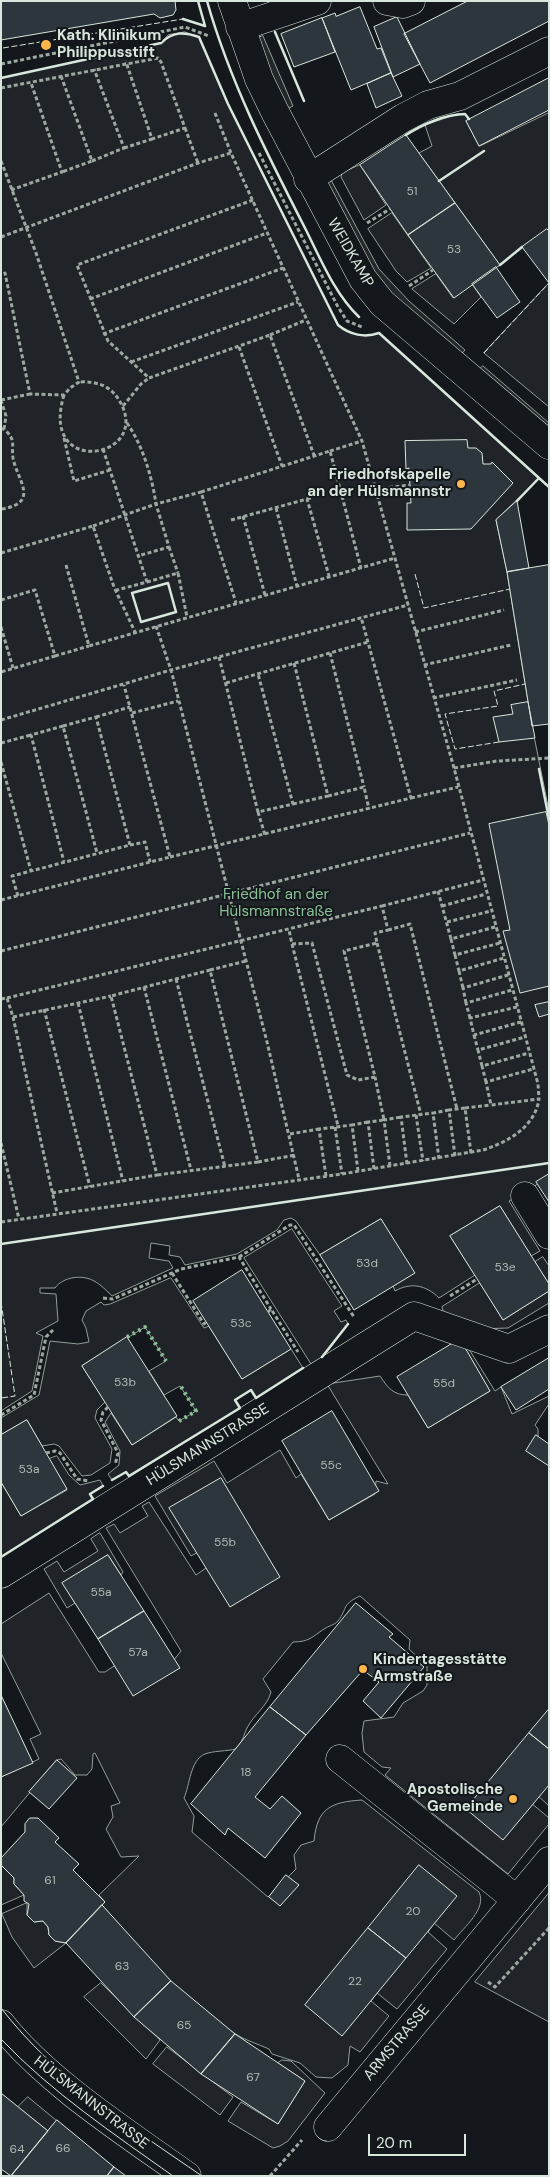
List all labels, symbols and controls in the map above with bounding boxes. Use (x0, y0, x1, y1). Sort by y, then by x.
place label: Kath. Klinikum Philippusstift (57, 27, 161, 62)
marker: Kath. Klinikum Philippusstift (39, 38, 53, 52)
house number: 51 (406, 185, 418, 199)
street label: WEIDKAMP (323, 215, 377, 291)
house number: 53 (447, 243, 461, 257)
place label: Friedhofskapelle an der Hülsmannstr (307, 466, 451, 501)
marker: Friedhofskapelle an der Hülsmannstr (455, 478, 467, 490)
park label: Friedhof an der Hülsmannstraße (219, 886, 333, 921)
house number: 53d (356, 1257, 378, 1271)
house number: 53e (494, 1261, 516, 1275)
house number: 53c (230, 1317, 252, 1331)
house number: 53b (114, 1376, 136, 1390)
house number: 55d (433, 1377, 455, 1391)
street label: HÜLSMANNSTRASSE (143, 1400, 273, 1490)
house number: 55c (320, 1459, 342, 1473)
house number: 53a (19, 1463, 39, 1477)
house number: 55b (214, 1536, 236, 1550)
house number: 55a (90, 1586, 112, 1600)
house number: 57a (128, 1646, 148, 1660)
place label: Kindertagesstätte Armstraße (373, 1651, 507, 1686)
marker: Kindertagesstätte Armstraße (357, 1663, 369, 1675)
house number: 18 (240, 1766, 252, 1780)
place label: Apostolische Gemeinde (407, 1781, 503, 1816)
marker: Apostolische Gemeinde (507, 1793, 519, 1805)
house number: 61 (44, 1874, 56, 1888)
house number: 20 (406, 1905, 420, 1919)
house number: 63 (115, 1960, 129, 1974)
house number: 22 (348, 1975, 362, 1989)
street label: ARMSTRASSE (360, 2002, 434, 2084)
house number: 65 (177, 2019, 191, 2033)
street label: HÜLSMANNSTRASSE (30, 2052, 152, 2154)
house number: 67 (246, 2071, 260, 2085)
scale bar (370, 2124, 468, 2156)
text: 20 m (376, 2133, 412, 2153)
house number: 66 (55, 2142, 71, 2156)
house number: 64 (10, 2143, 24, 2157)

